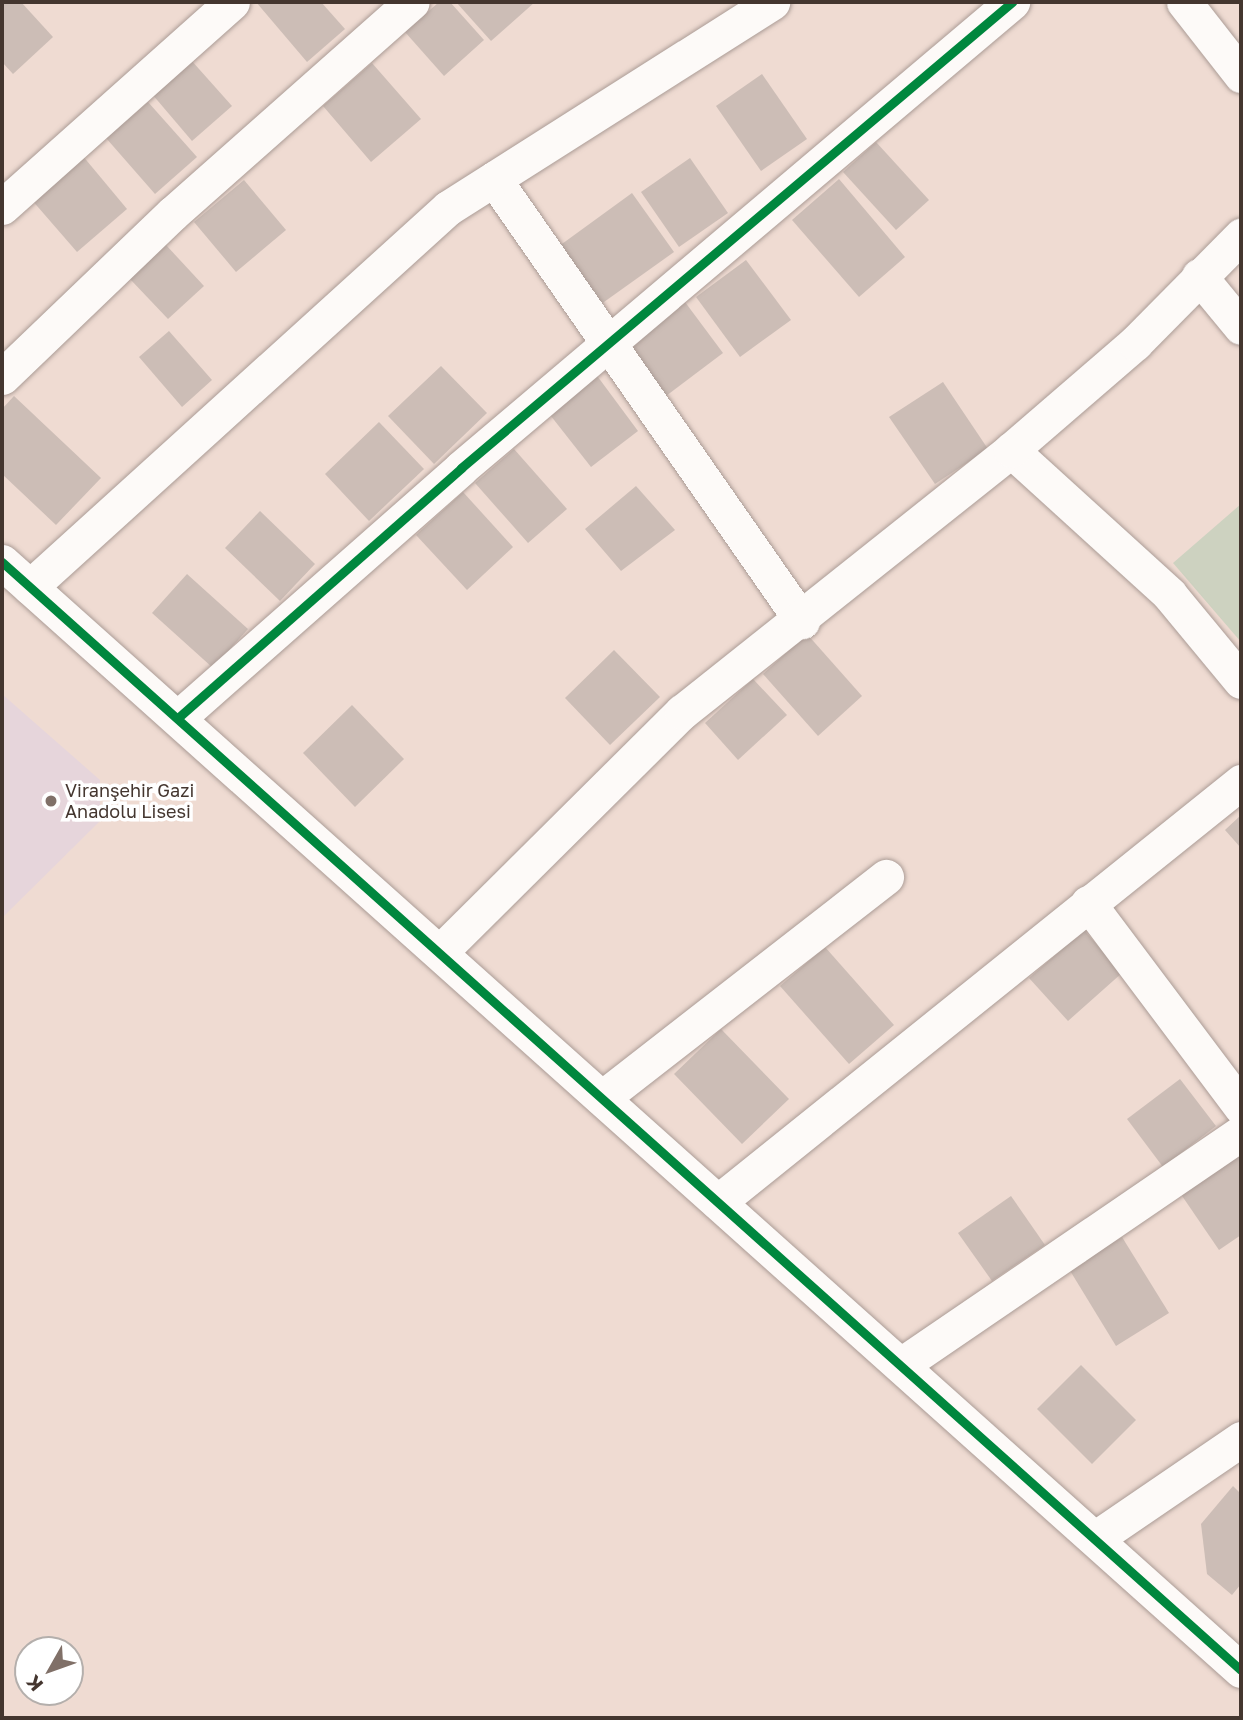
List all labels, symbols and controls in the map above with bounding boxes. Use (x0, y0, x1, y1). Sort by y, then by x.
place label: Viranşehir Gazi Anadolu Lisesi (65, 780, 194, 822)
marker: Viranşehir Gazi Anadolu Lisesi (43, 793, 59, 809)
north arrow (14, 1636, 84, 1706)
text: K (21, 1671, 47, 1696)

